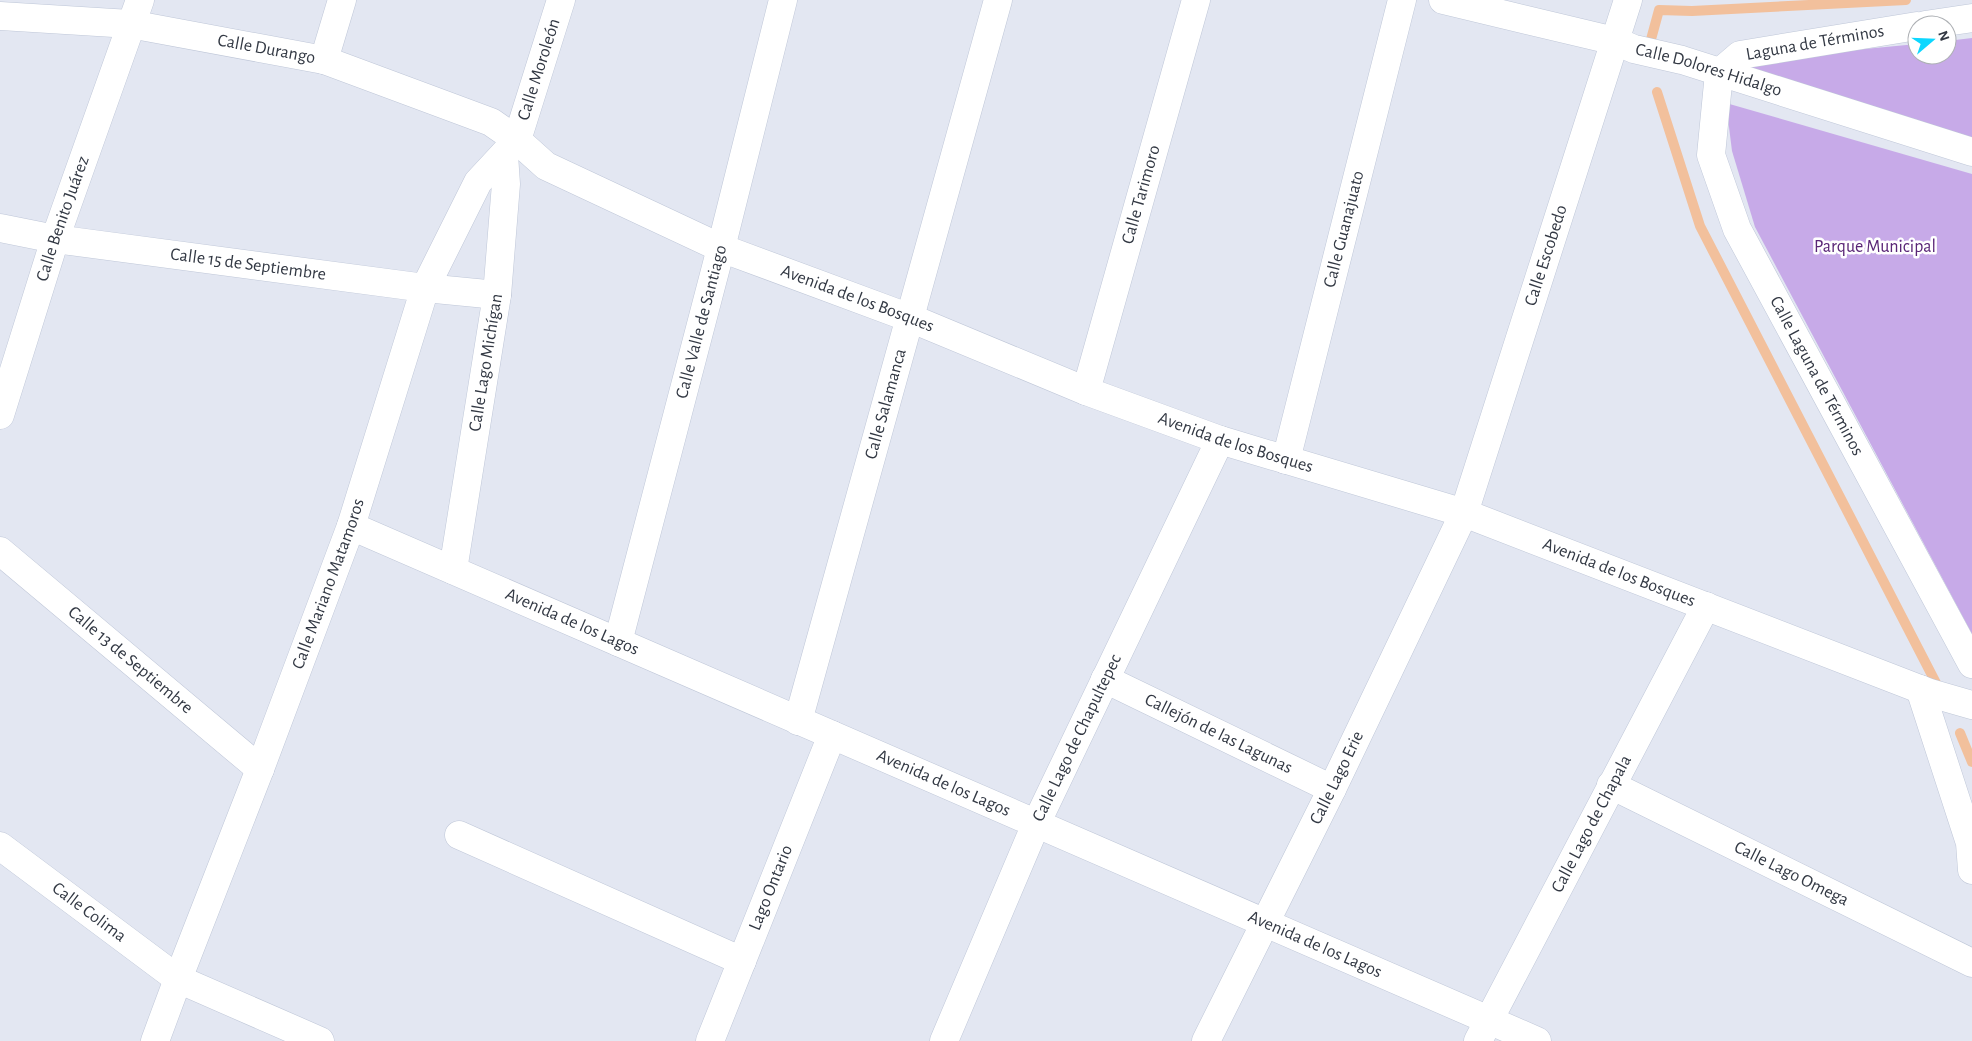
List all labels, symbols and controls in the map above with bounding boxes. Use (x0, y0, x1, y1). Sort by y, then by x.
north arrow (1907, 15, 1957, 65)
street label: Calle Moroleón (515, 16, 564, 123)
street label: Laguna de Términos (1744, 22, 1886, 64)
text: N (1935, 29, 1952, 43)
street label: Calle Durango (216, 31, 317, 67)
street label: Calle Dolores Hidalgo (1634, 41, 1784, 100)
street label: Calle Tarimoro (1119, 143, 1164, 246)
street label: Calle Benito Juárez (33, 154, 93, 284)
street label: Calle Guanajuato (1321, 169, 1368, 290)
street label: Calle Escobedo (1522, 203, 1571, 308)
park label: Parque Municipal (1814, 238, 1936, 256)
street label: Calle Valle de Santiago (673, 243, 730, 400)
street label: Calle 15 de Septiembre (169, 245, 327, 284)
street label: Avenida de los Bosques (778, 262, 936, 336)
street label: Calle Lago Michígan (466, 292, 506, 433)
street label: Calle Laguna de Términos (1766, 293, 1867, 459)
street label: Calle Salamanca (862, 347, 910, 461)
street label: Avenida de los Bosques (1156, 409, 1315, 476)
street label: Calle Mariano Matamoros (289, 497, 368, 672)
street label: Avenida de los Bosques (1540, 535, 1698, 610)
street label: Avenida de los Lagos (503, 585, 642, 659)
street label: Calle 13 de Septiembre (64, 603, 196, 717)
street label: Calle Lago de Chapultepec (1030, 652, 1125, 825)
street label: Callejón de las Lagunas (1142, 691, 1295, 777)
street label: Calle Lago Erie (1307, 728, 1367, 827)
street label: Avenida de los Lagos (874, 746, 1013, 820)
street label: Calle Lago de Chapala (1548, 752, 1635, 896)
street label: Calle Lago Omega (1731, 838, 1851, 910)
street label: Lago Ontario (746, 842, 796, 933)
street label: Calle Colima (49, 879, 129, 946)
street label: Avenida de los Lagos (1246, 908, 1385, 981)

